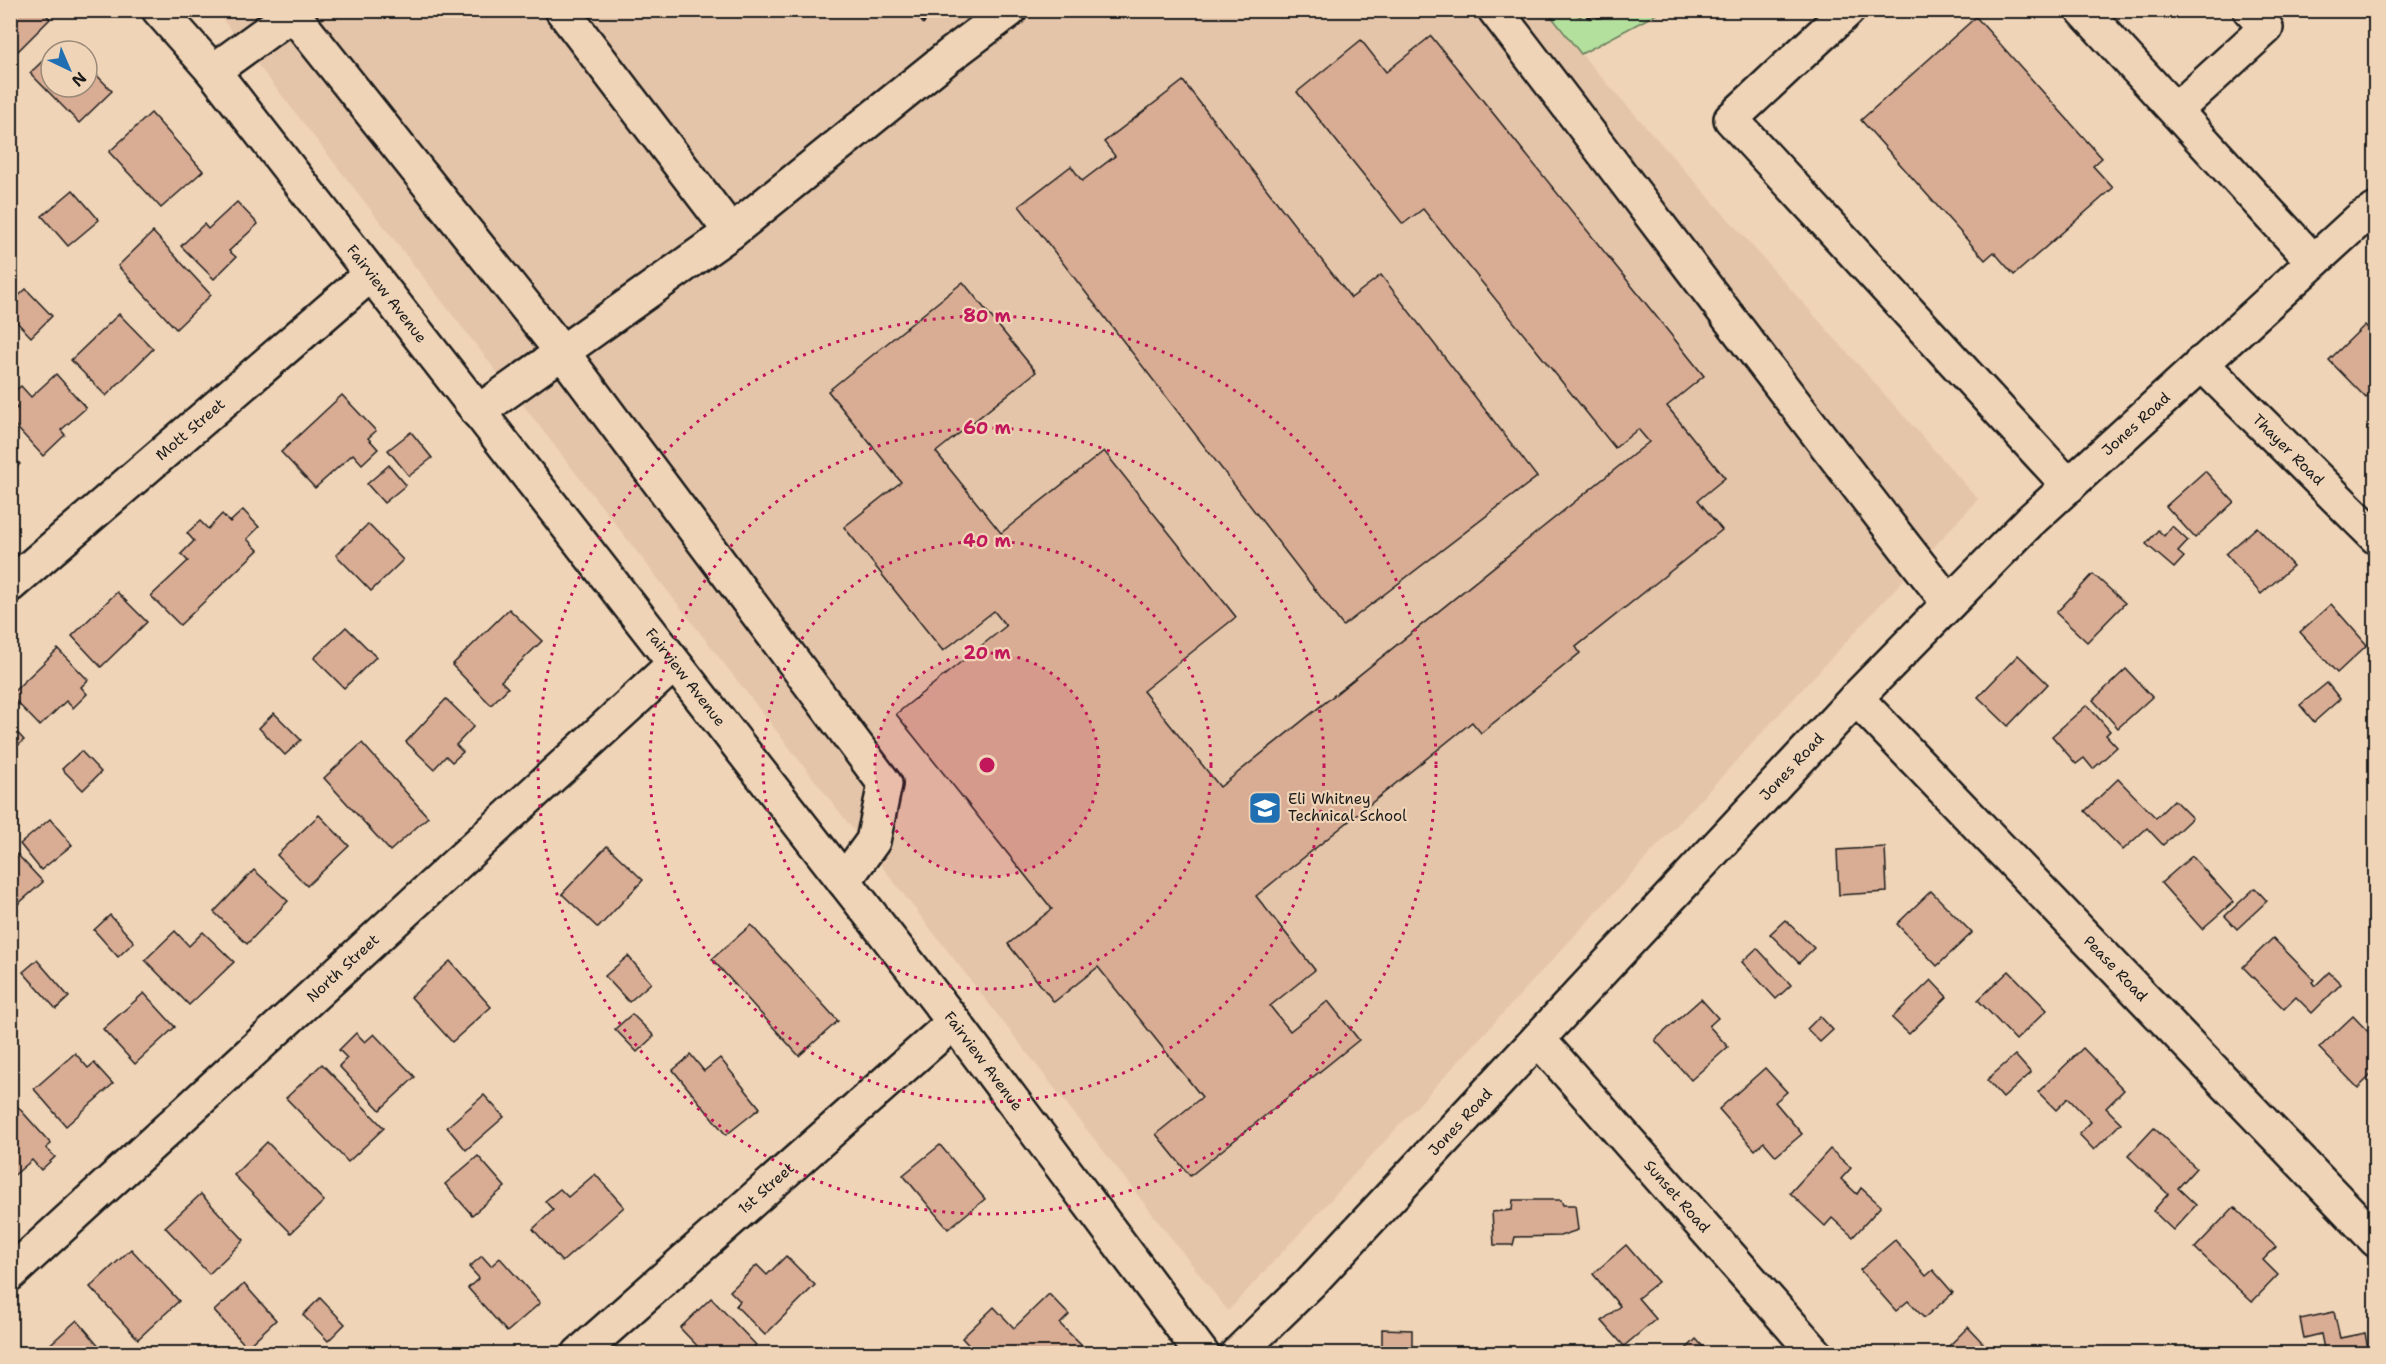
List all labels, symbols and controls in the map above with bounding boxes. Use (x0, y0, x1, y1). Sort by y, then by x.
north arrow (39, 39, 99, 99)
text: N (67, 67, 91, 91)
street label: Fairview Avenue (342, 241, 431, 347)
text: 80 m (963, 304, 1011, 328)
street label: Jones Road (2098, 387, 2175, 460)
street label: Mott Street (151, 394, 229, 465)
street label: Thayer Road (2248, 410, 2329, 490)
text: 60 m (963, 416, 1011, 440)
text: 40 m (963, 529, 1011, 553)
street label: Fairview Avenue (641, 624, 730, 730)
text: 20 m (963, 641, 1011, 665)
street label: Jones Road (1755, 728, 1829, 805)
centre of rings (977, 755, 997, 775)
place label: Eli Whitney Technical School (1288, 789, 1407, 826)
school or university icon: Eli Whitney Technical School (1247, 790, 1283, 826)
street label: North Street (302, 930, 383, 1007)
street label: Pease Road (2079, 931, 2152, 1006)
street label: Fairview Avenue (940, 1007, 1027, 1115)
street label: Jones Road (1424, 1084, 1497, 1160)
street label: Sunset Road (1639, 1156, 1715, 1237)
street label: 1st Street (734, 1158, 799, 1219)

